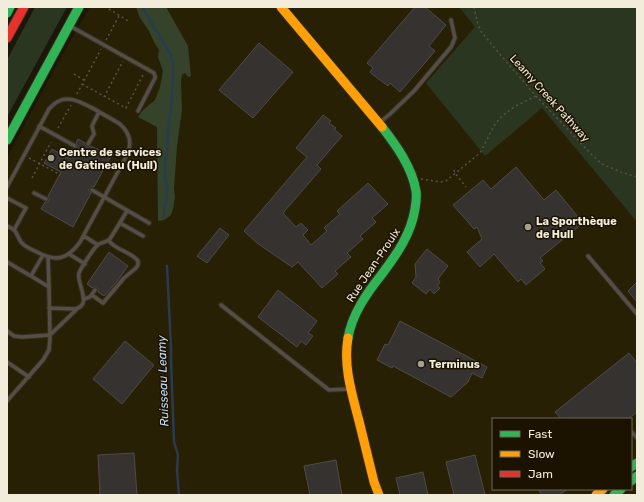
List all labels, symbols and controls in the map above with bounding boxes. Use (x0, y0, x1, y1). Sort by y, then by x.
street label: Leamy Creek Pathway (507, 52, 592, 145)
place label: Centre de services de Gatineau (Hull) (59, 146, 161, 172)
marker: Centre de services de Gatineau (Hull) (46, 153, 56, 163)
place label: La Sporthèque de Hull (536, 215, 617, 241)
marker: La Sporthèque de Hull (523, 222, 533, 232)
street label: Rue Jean-Proulx (344, 226, 403, 305)
water label: Ruisseau Leamy (154, 335, 172, 427)
place label: Terminus (429, 358, 480, 371)
marker: Terminus (416, 359, 426, 369)
legend (492, 418, 632, 490)
text: Fast (528, 427, 552, 441)
text: Slow (528, 447, 555, 461)
text: Jam (528, 467, 553, 481)

